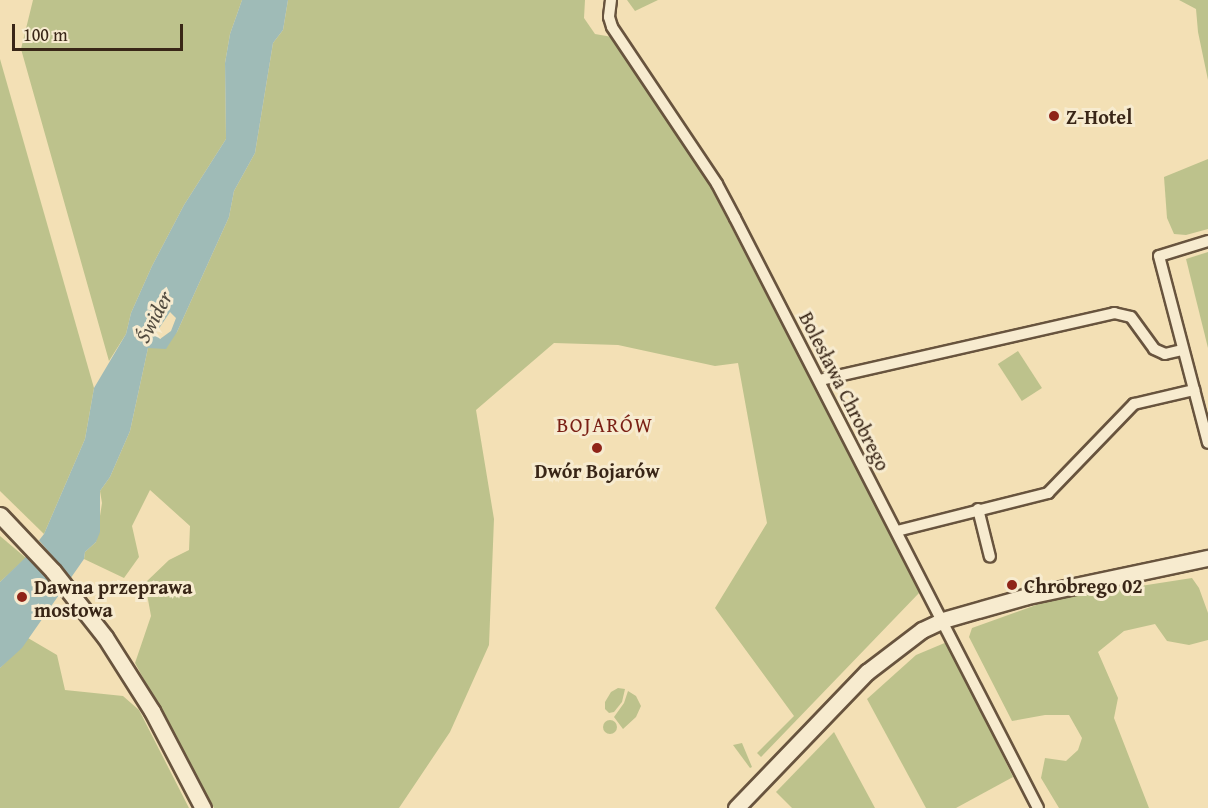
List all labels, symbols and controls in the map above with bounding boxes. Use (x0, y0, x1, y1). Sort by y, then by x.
scale bar (15, 12, 186, 50)
text: 100 m (23, 21, 68, 48)
place label: Z-Hotel (1066, 104, 1132, 128)
marker: Z-Hotel (1047, 109, 1061, 123)
water label: Świder (130, 287, 178, 347)
street label: Bolesława Chrobrego (795, 307, 895, 475)
district label: BOJARÓW (556, 412, 654, 438)
marker: Dwór Bojarów (590, 441, 604, 455)
place label: Dwór Bojarów (534, 458, 660, 482)
place label: Chrobrego 02 (1024, 573, 1143, 597)
place label: Dawna przeprawa mostowa (34, 574, 192, 621)
marker: Chrobrego 02 (1005, 578, 1019, 592)
marker: Dawna przeprawa mostowa (15, 590, 29, 604)

